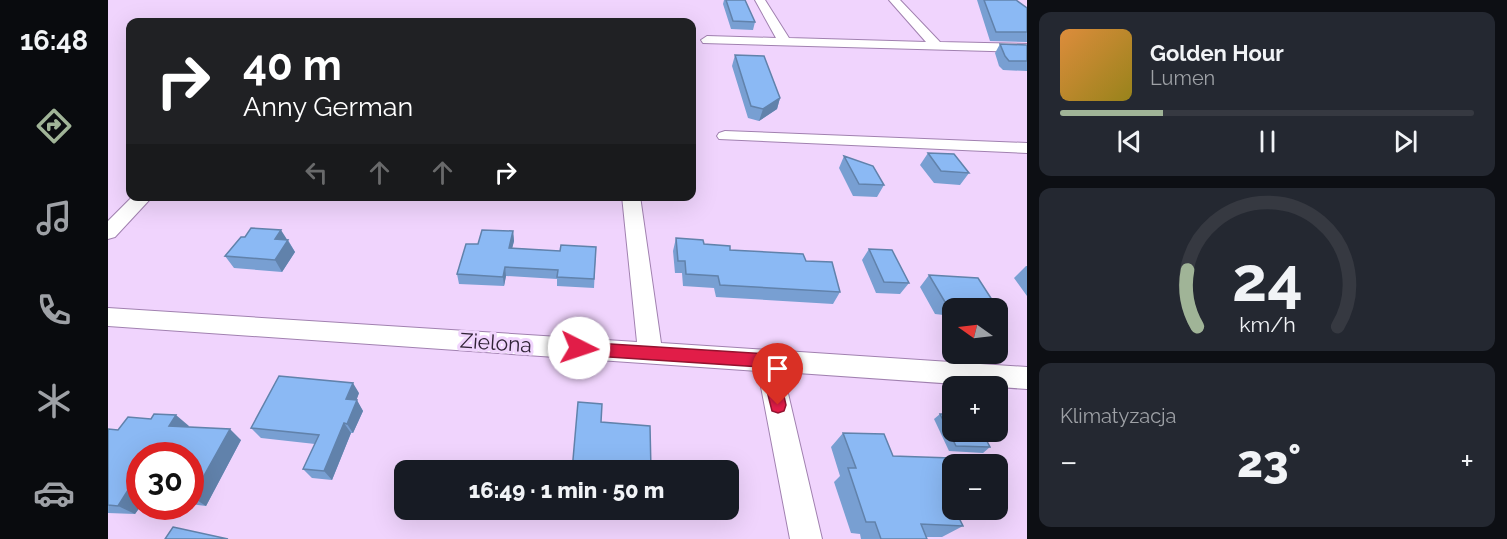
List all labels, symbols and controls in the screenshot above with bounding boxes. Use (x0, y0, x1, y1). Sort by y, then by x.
text: 16:48 (20, 25, 88, 56)
text: Golden Hour (1150, 40, 1284, 66)
text: 40 m (243, 41, 342, 90)
icon: right (144, 42, 222, 120)
text: Lumen (1150, 66, 1215, 90)
text: Anny German (243, 91, 413, 122)
icon: directions (33, 105, 75, 147)
icon: previous (1113, 125, 1146, 158)
icon: pause (1251, 125, 1284, 158)
icon: next (1389, 125, 1422, 158)
icon: left (300, 156, 333, 189)
icon: ahead (363, 156, 396, 189)
icon: ahead (426, 156, 459, 189)
icon: right (489, 156, 522, 189)
icon: music (33, 197, 75, 239)
text: 24 (1232, 242, 1302, 316)
icon: phone (33, 289, 75, 331)
north arrow (942, 298, 1008, 364)
map controls (942, 298, 1008, 520)
text: km/h (1239, 312, 1295, 337)
position arrow (547, 316, 611, 380)
street label: Zielona (459, 328, 533, 357)
pin (752, 343, 803, 405)
icon: arrive (761, 352, 794, 385)
button: + (942, 376, 1008, 442)
icon: climate (33, 380, 75, 422)
text: Klimatyzacja (1060, 404, 1177, 428)
text: 23° (1237, 435, 1301, 488)
speed limit sign: 30 (126, 442, 204, 520)
text: − (1060, 442, 1078, 481)
text: + (1460, 442, 1474, 481)
button: − (942, 454, 1008, 520)
icon: car (33, 472, 75, 514)
text: 16:49 · 1 min · 50 m (469, 477, 664, 503)

